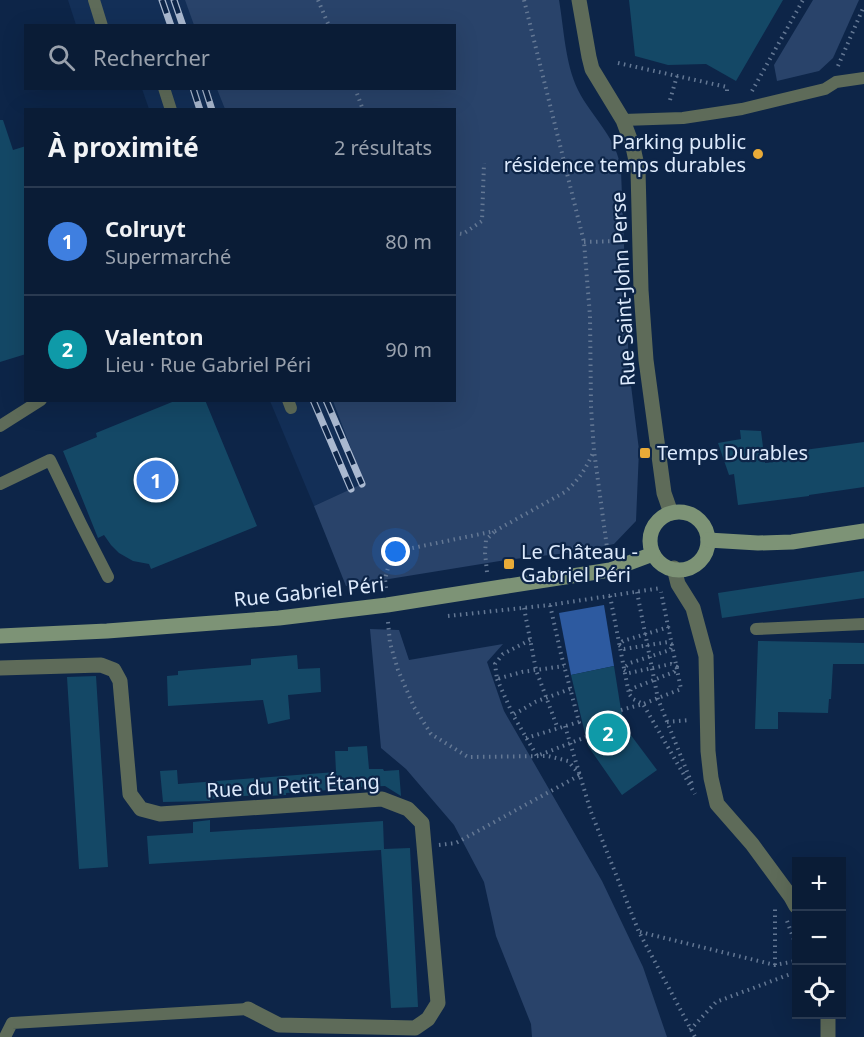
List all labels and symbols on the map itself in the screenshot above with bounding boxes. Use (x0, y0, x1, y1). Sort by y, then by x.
place label: Parking public résidence temps durables (504, 128, 746, 178)
marker: Parking public résidence temps durables (751, 147, 765, 161)
street label: Rue Saint-John Perse (604, 191, 641, 387)
place label: Temps Durables (657, 439, 808, 466)
marker: Temps Durables (638, 446, 652, 460)
pin: 1 (136, 458, 176, 502)
your location (381, 537, 410, 566)
place label: Le Château - Gabriel Péri (521, 538, 638, 588)
marker: Le Château - Gabriel Péri (502, 557, 516, 571)
street label: Rue Gabriel Péri (232, 570, 386, 613)
pin: 2 (588, 710, 628, 756)
street label: Rue du Petit Étang (206, 767, 380, 804)

